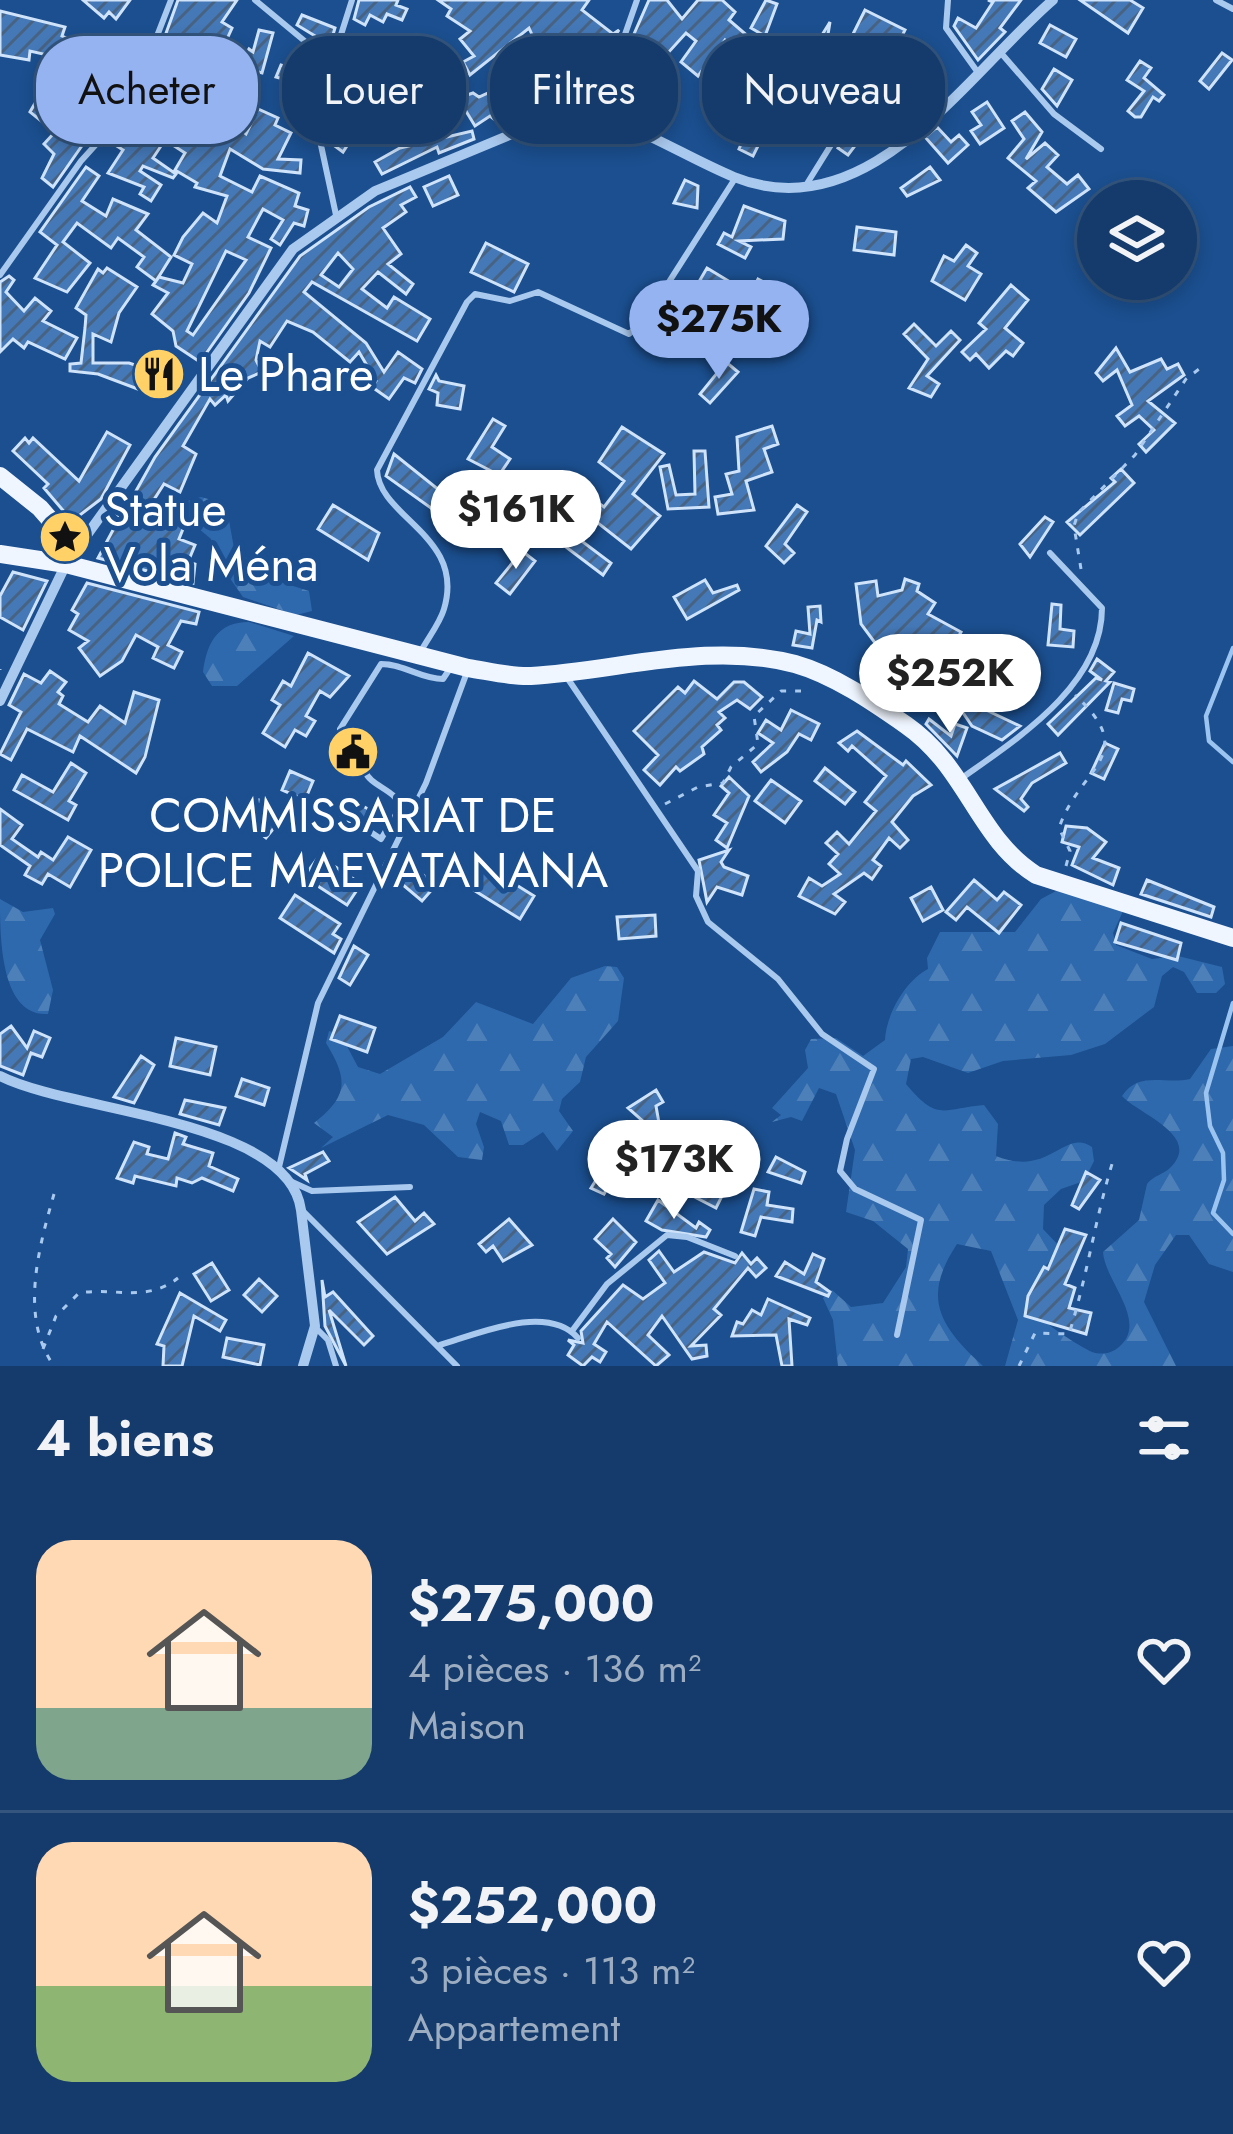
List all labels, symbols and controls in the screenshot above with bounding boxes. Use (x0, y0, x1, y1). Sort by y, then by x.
chip: Acheter (36, 36, 258, 144)
chip: Louer (282, 36, 466, 144)
chip: Filtres (490, 36, 678, 144)
chip: Nouveau (702, 36, 945, 144)
map controls (1077, 180, 1197, 300)
button: layers (1077, 180, 1197, 300)
pin: $275K (635, 280, 803, 382)
text: $275K (656, 290, 782, 347)
place label: Le Phare (198, 340, 374, 409)
restaurant icon: Le Phare (131, 346, 187, 402)
pin: $161K (432, 470, 600, 572)
place label: Statue Vola Ména (104, 475, 318, 599)
text: $161K (457, 480, 575, 537)
place icon: Statue Vola Ména (37, 509, 93, 565)
pin: $252K (866, 634, 1034, 736)
text: $252K (886, 644, 1014, 701)
public building icon: COMMISSARIAT DE POLICE MAEVATANANA (325, 724, 381, 780)
place label: COMMISSARIAT DE POLICE MAEVATANANA (98, 781, 609, 905)
pin: $173K (590, 1120, 758, 1222)
text: $173K (614, 1130, 734, 1187)
text: 4 biens (36, 1401, 214, 1475)
icon: filters (1131, 1405, 1197, 1471)
text: $275,000 (408, 1566, 655, 1640)
icon: home (132, 1588, 276, 1732)
icon: heart (1131, 1627, 1197, 1693)
text: 4 pièces · 136 m² (408, 1640, 701, 1697)
text: Maison (408, 1697, 526, 1754)
text: $252,000 (408, 1868, 657, 1942)
icon: home (132, 1890, 276, 2034)
icon: heart (1131, 1929, 1197, 1995)
text: 3 pièces · 113 m² (408, 1942, 695, 1999)
text: Appartement (408, 1999, 620, 2056)

